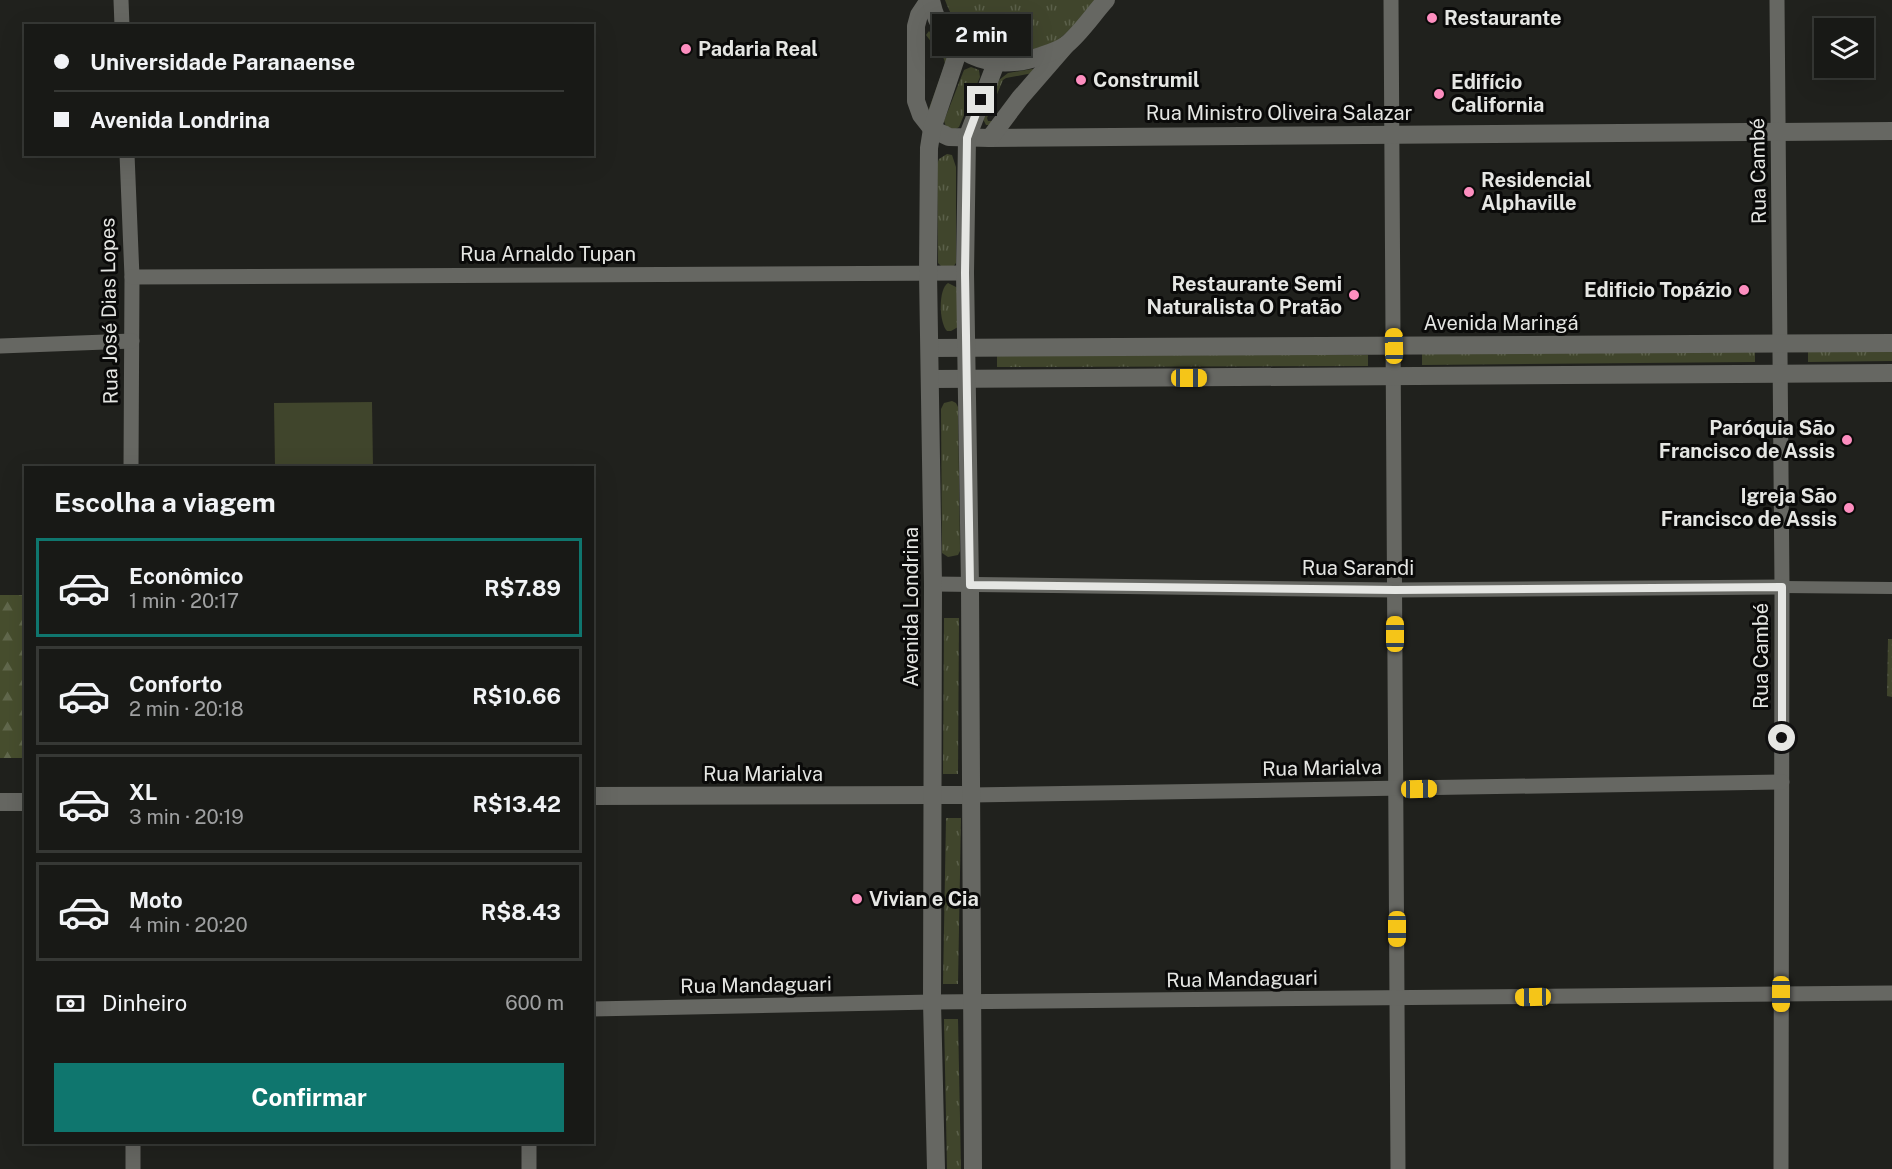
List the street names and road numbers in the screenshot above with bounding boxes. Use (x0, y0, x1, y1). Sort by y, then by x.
street label: Rua Ministro Oliveira Salazar (1146, 101, 1412, 125)
street label: Rua Cambé (1745, 118, 1771, 224)
street label: Rua José Dias Lopes (95, 218, 123, 404)
street label: Rua Arnaldo Tupan (460, 242, 636, 266)
street label: Avenida Maringá (1424, 311, 1578, 335)
street label: Avenida Londrina (899, 527, 923, 687)
street label: Rua Sarandi (1302, 556, 1414, 580)
street label: Rua Cambé (1749, 603, 1773, 709)
street label: Rua Marialva (1262, 755, 1382, 781)
street label: Rua Marialva (703, 762, 823, 786)
street label: Rua Mandaguari (1166, 966, 1318, 992)
street label: Rua Mandaguari (680, 972, 832, 998)

